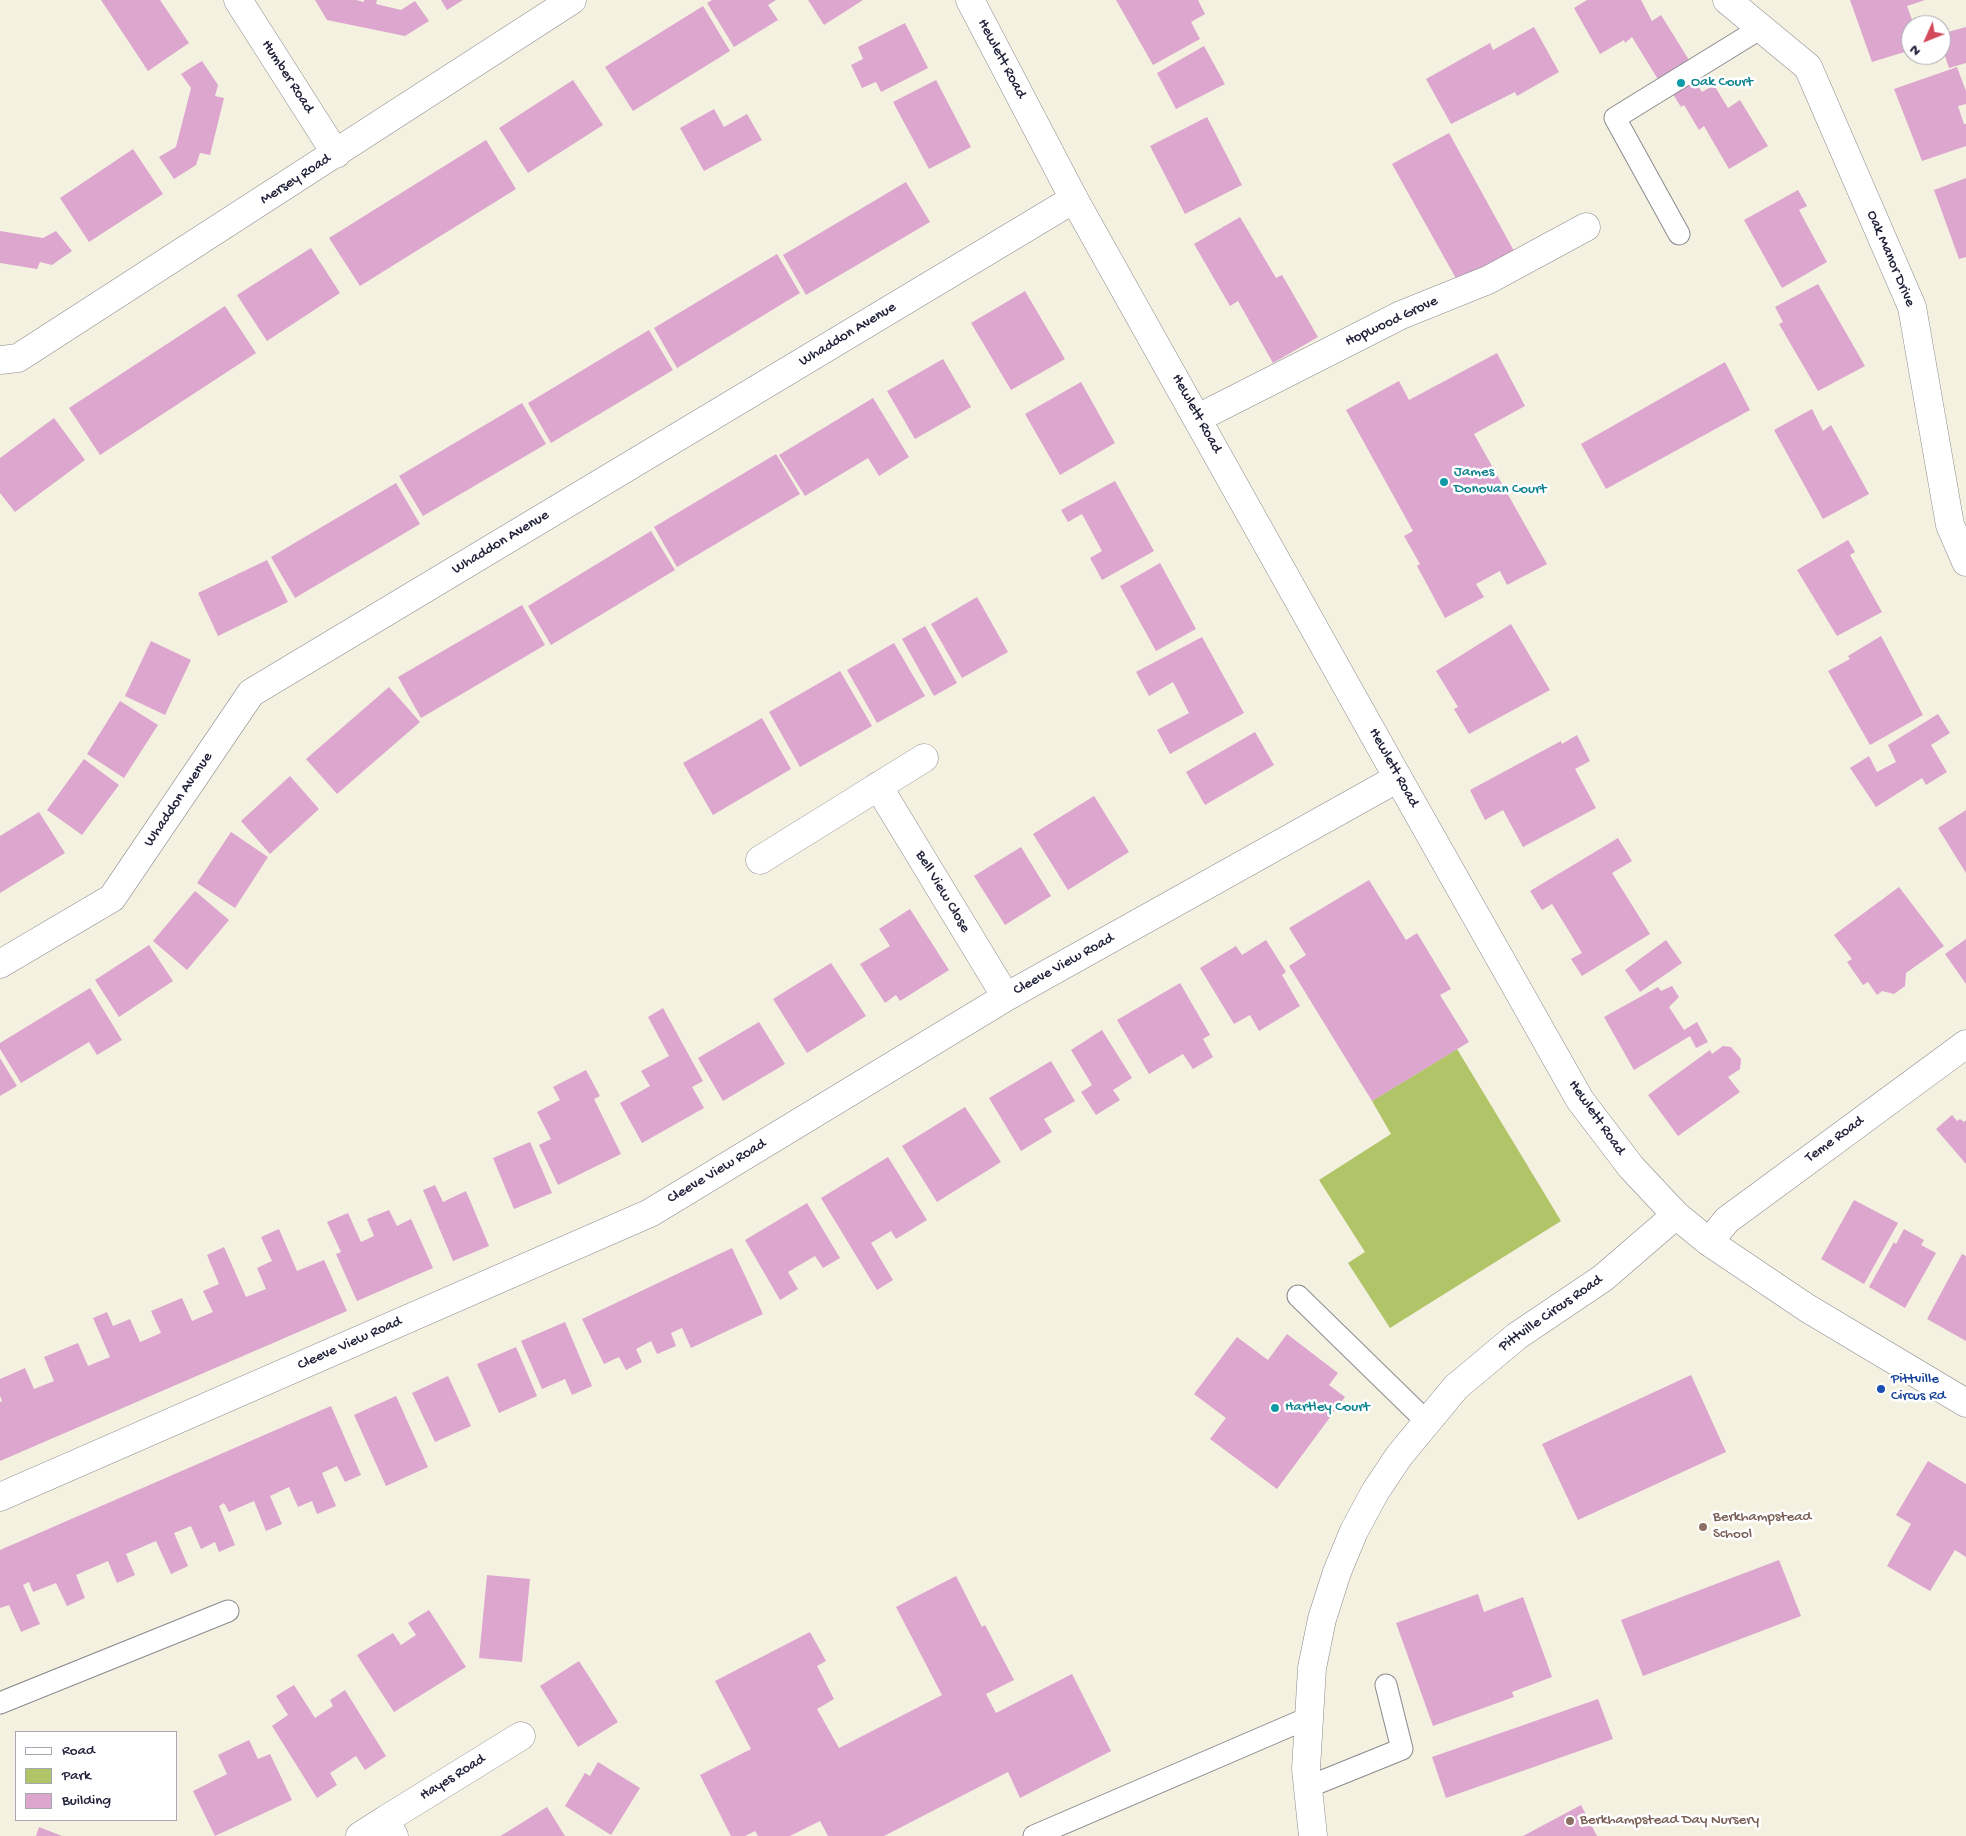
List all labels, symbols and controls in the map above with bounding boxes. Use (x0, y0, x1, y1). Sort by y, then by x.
north arrow (1901, 15, 1951, 65)
street label: Hewlett Road (973, 16, 1029, 102)
street label: Humber Road (257, 37, 317, 117)
text: N (1906, 41, 1925, 59)
place label: Oak Court (1691, 74, 1753, 92)
marker: Oak Court (1675, 77, 1687, 89)
street label: Mersey Road (257, 151, 335, 209)
street label: Oak Manor Drive (1862, 208, 1918, 310)
street label: Hopwood Grove (1343, 293, 1441, 351)
street label: Whaddon Avenue (796, 299, 900, 371)
street label: Hewlett Road (1167, 371, 1225, 457)
place label: James Donovan Court (1454, 464, 1546, 499)
marker: James Donovan Court (1438, 476, 1450, 488)
street label: Whaddon Avenue (449, 507, 553, 579)
street label: Hewlett Road (1364, 725, 1422, 811)
street label: Whaddon Avenue (141, 749, 217, 851)
street label: Bell View Close (910, 848, 974, 936)
street label: Cleeve View Road (1011, 930, 1117, 1000)
street label: Hewlett Road (1564, 1077, 1628, 1159)
street label: Teme Road (1802, 1113, 1868, 1167)
street label: Cleeve View Road (664, 1135, 770, 1209)
street label: Pittville Circus Road (1496, 1272, 1606, 1356)
street label: Cleeve View Road (295, 1313, 405, 1375)
place label: Pittville Circus Rd (1891, 1371, 1946, 1406)
marker: Pittville Circus Rd (1875, 1383, 1887, 1395)
place label: Hartley Court (1285, 1399, 1370, 1417)
marker: Hartley Court (1269, 1402, 1281, 1414)
place label: Berkhampstead School (1713, 1509, 1811, 1544)
marker: Berkhampstead School (1697, 1521, 1709, 1533)
legend (15, 1731, 178, 1821)
text: Road (62, 1742, 95, 1760)
street label: Hayes Road (417, 1751, 489, 1805)
text: Park (62, 1767, 91, 1785)
text: Building (62, 1792, 111, 1810)
place label: Berkhampstead Day Nursery (1580, 1812, 1759, 1830)
marker: Berkhampstead Day Nursery (1564, 1815, 1576, 1827)

